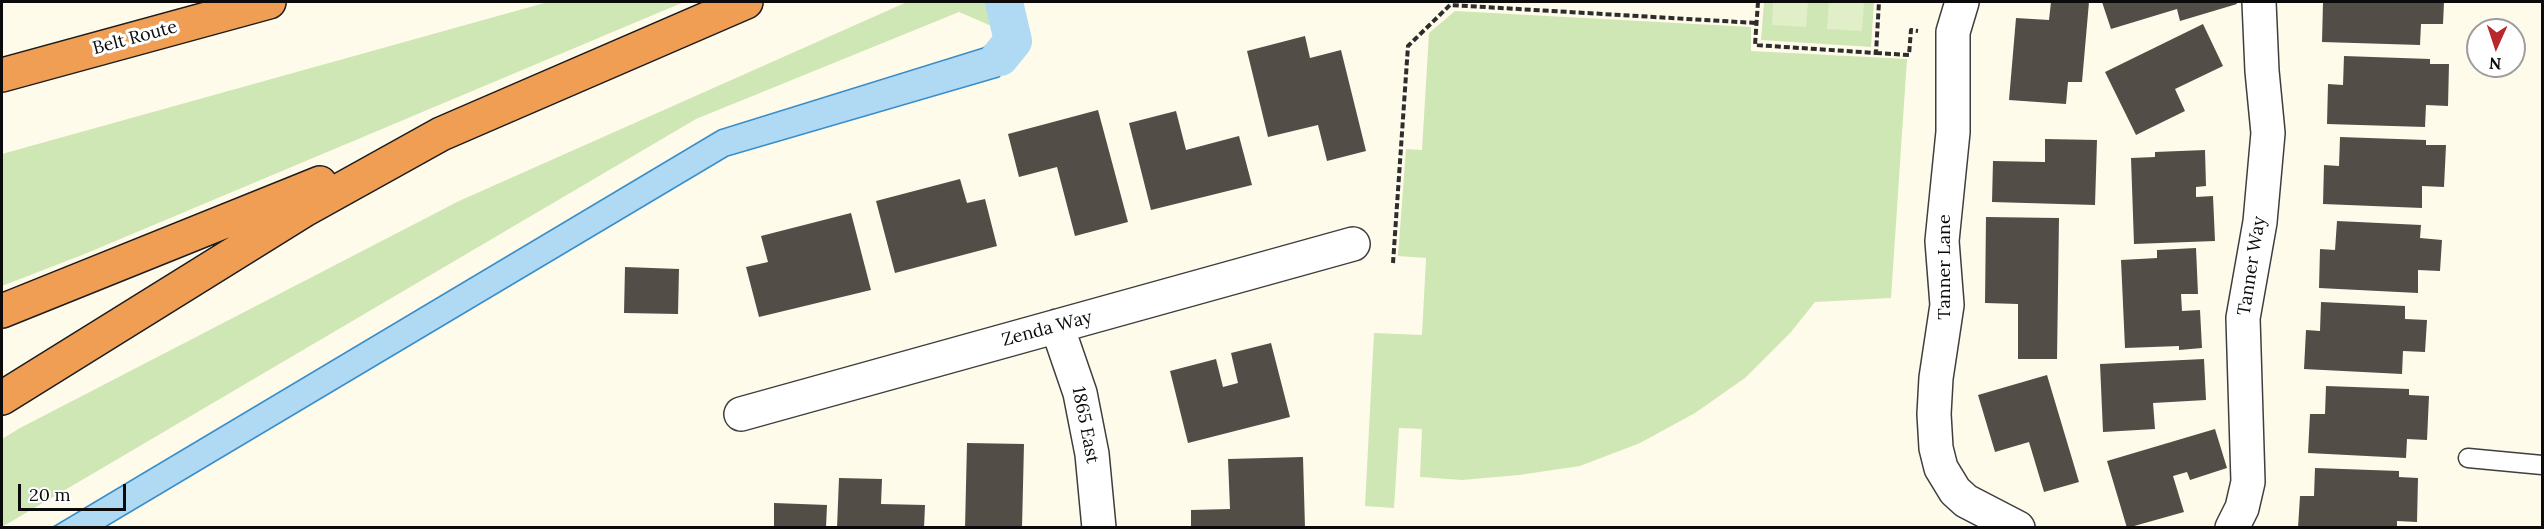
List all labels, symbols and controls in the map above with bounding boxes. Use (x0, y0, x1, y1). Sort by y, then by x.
street label: Belt Route (90, 16, 180, 60)
north arrow (2466, 18, 2526, 78)
text: N (2488, 54, 2502, 74)
street label: Tanner Lane (1934, 214, 1956, 320)
street label: Tanner Way (2233, 215, 2271, 317)
street label: Zenda Way (1000, 307, 1094, 351)
street label: 1865 East (1067, 385, 1103, 465)
scale bar (21, 472, 129, 510)
text: 20 m (29, 483, 71, 506)

